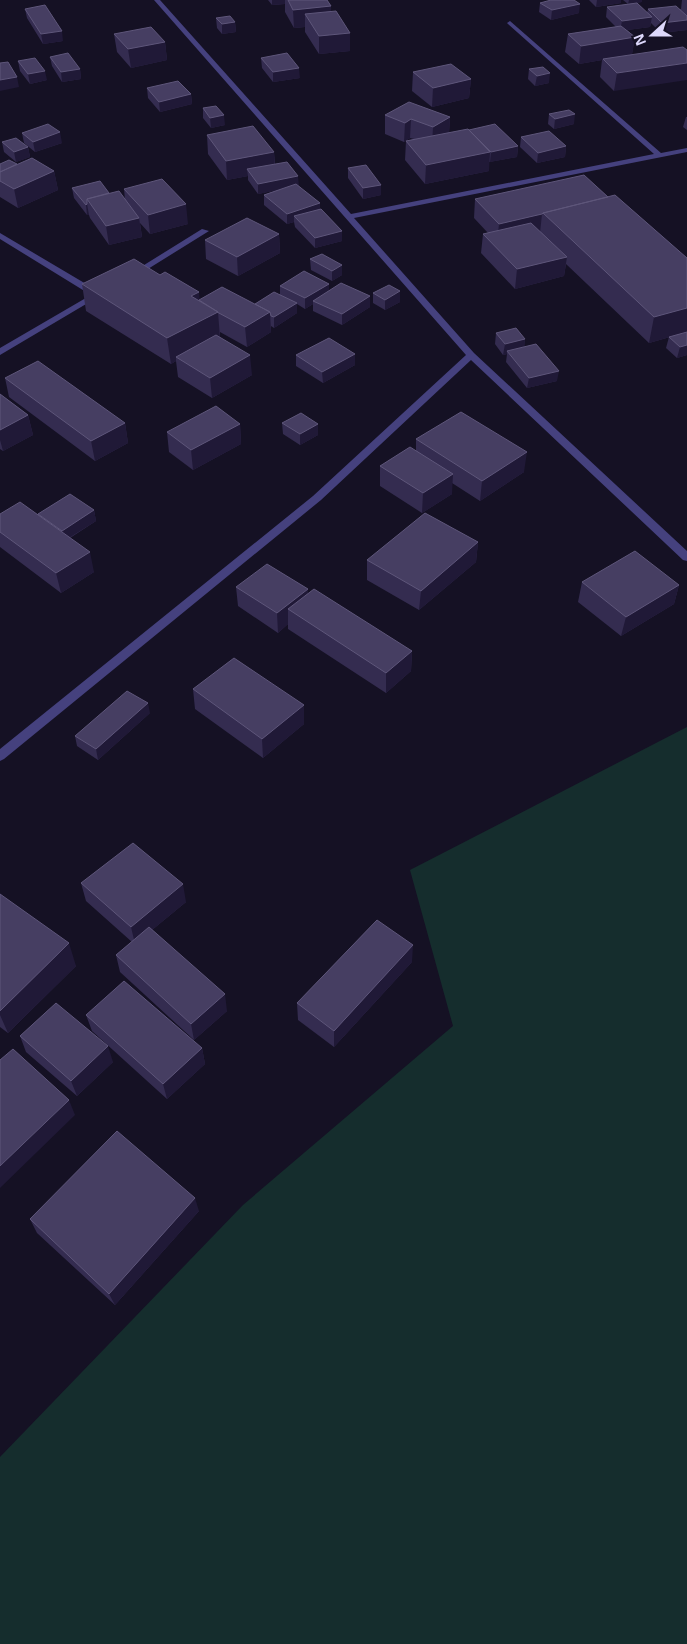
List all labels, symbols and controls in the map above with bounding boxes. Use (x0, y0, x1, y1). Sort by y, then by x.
north arrow (627, 10, 677, 60)
text: N (628, 31, 650, 49)

